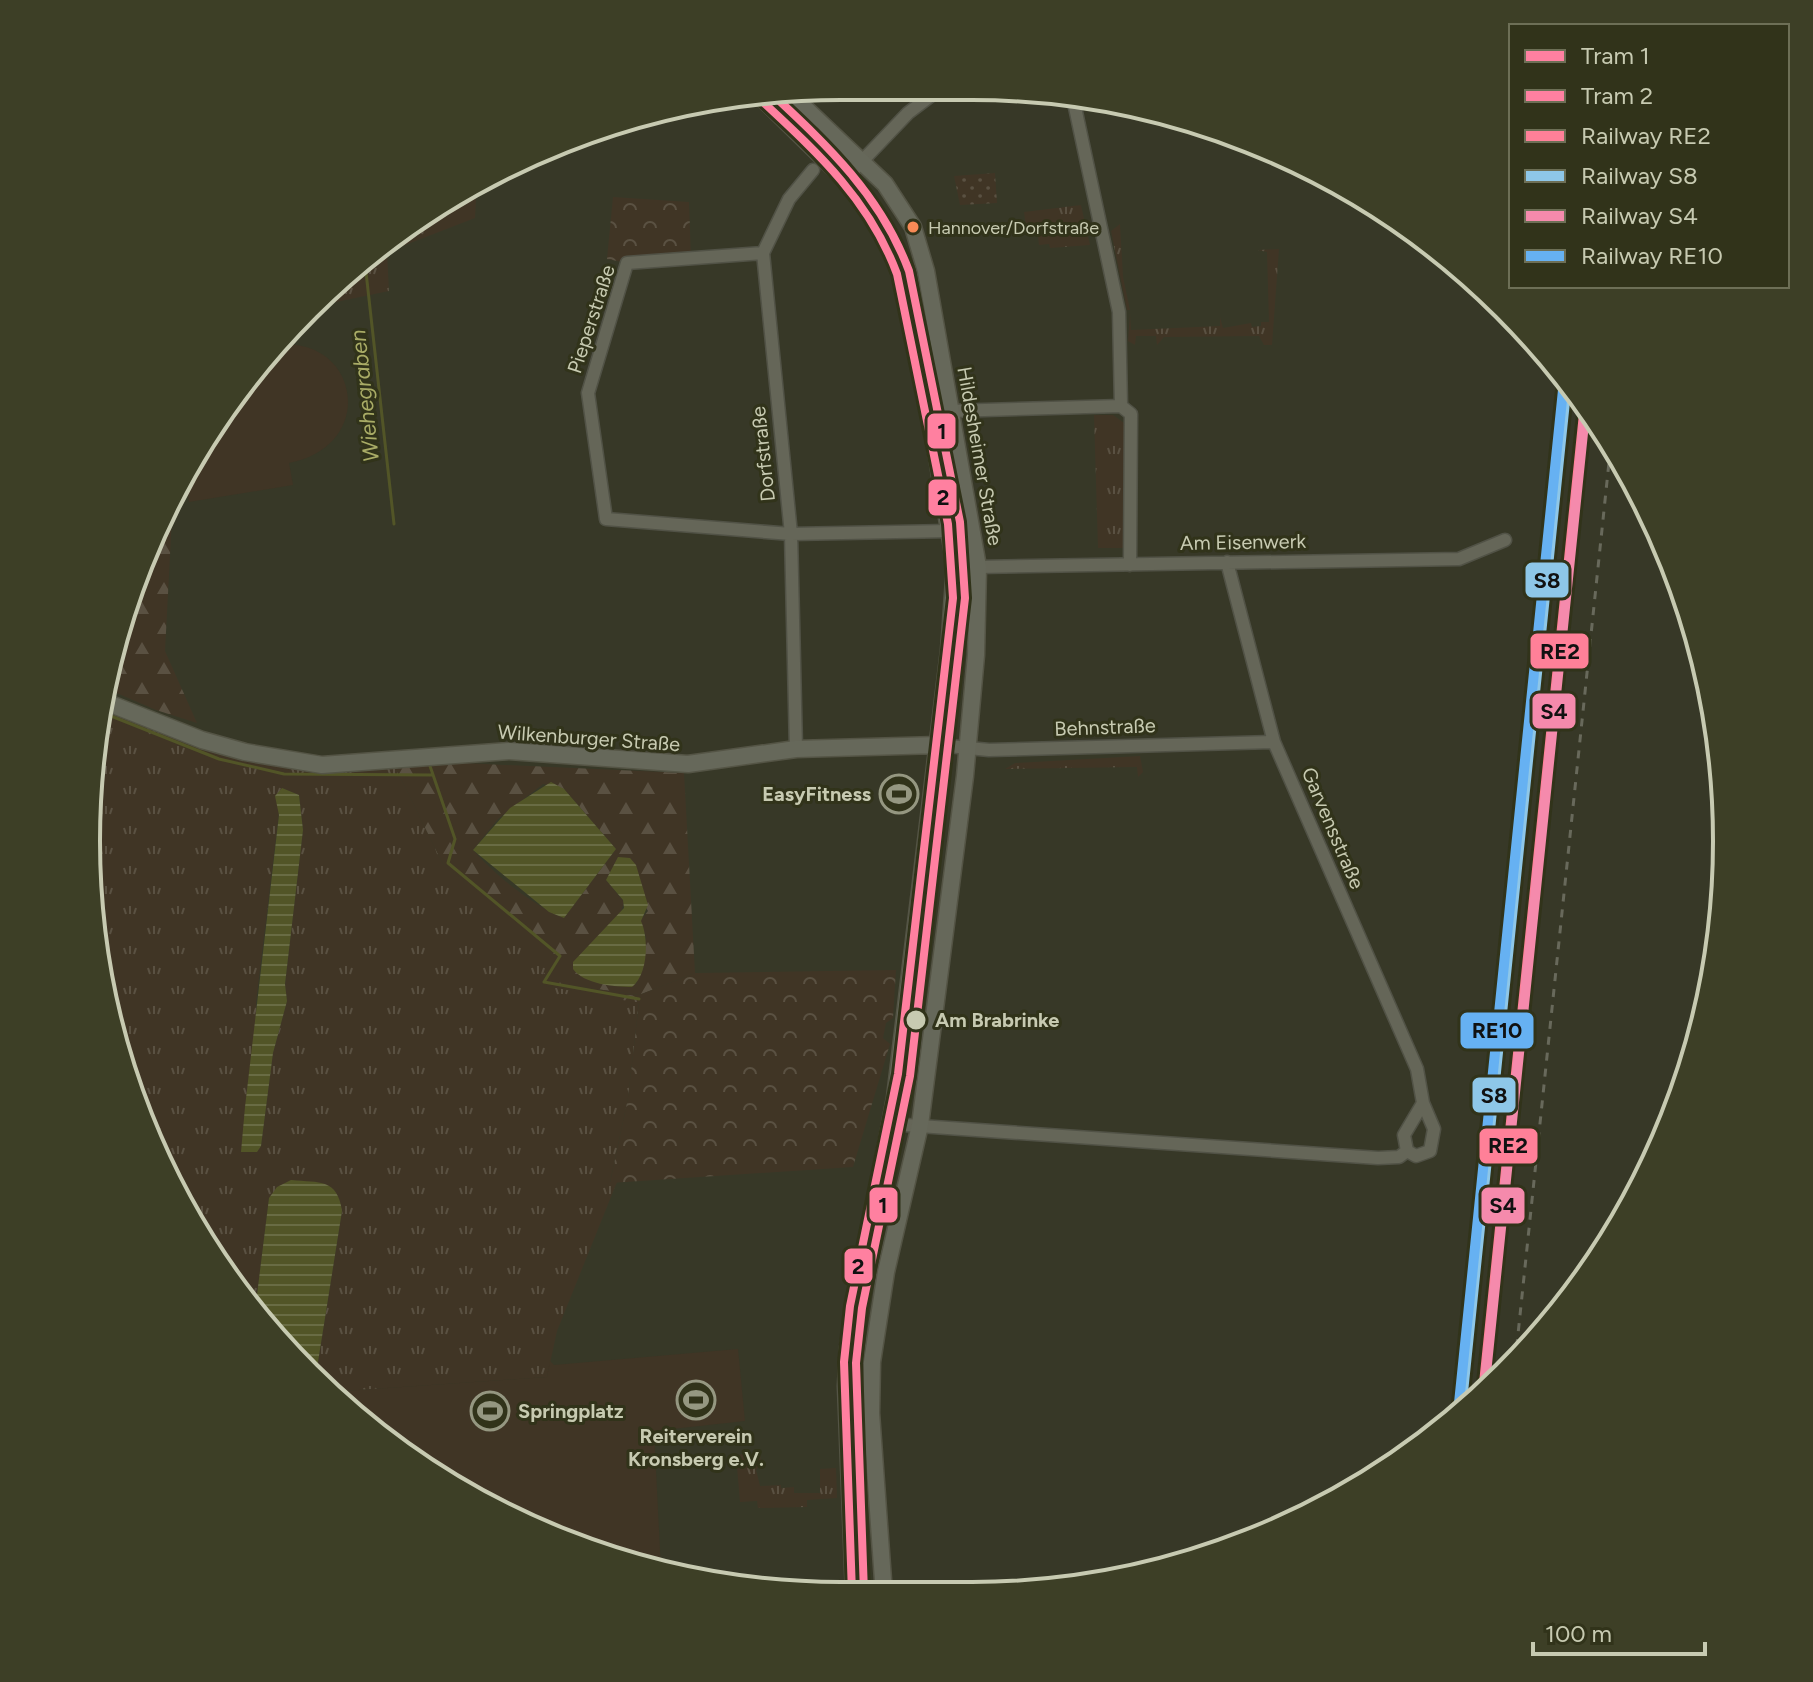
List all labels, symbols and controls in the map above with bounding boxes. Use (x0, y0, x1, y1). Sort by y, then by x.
legend (1509, 24, 1789, 288)
text: Tram 1 (1581, 41, 1650, 70)
text: Tram 2 (1581, 81, 1653, 110)
text: Railway RE2 (1581, 121, 1711, 150)
text: Railway S8 (1581, 161, 1698, 190)
text: Railway S4 (1581, 201, 1698, 230)
place label: Hannover/Dorfstraße (928, 217, 1099, 239)
marker: Hannover/Dorfstraße (905, 219, 921, 235)
text: Railway RE10 (1581, 241, 1723, 270)
street label: Pieperstraße (562, 262, 620, 376)
water label: Wiehegraben (344, 328, 385, 464)
street label: Hildesheimer Straße (952, 365, 1008, 547)
street label: Dorfstraße (746, 405, 780, 503)
line badge: 1 (926, 412, 957, 450)
text: 1 (937, 418, 947, 445)
line badge: 2 (927, 478, 958, 517)
text: 2 (937, 484, 949, 511)
street label: Am Eisenwerk (1180, 529, 1307, 555)
line badge: S8 (1524, 561, 1570, 599)
text: S8 (1534, 567, 1560, 594)
line badge: RE2 (1529, 632, 1590, 670)
text: RE2 (1540, 638, 1580, 665)
line badge: S4 (1531, 692, 1577, 730)
text: S4 (1540, 698, 1568, 725)
street label: Behnstraße (1054, 713, 1156, 741)
street label: Wilkenburger Straße (497, 720, 681, 756)
street label: Garvensstraße (1297, 764, 1369, 892)
sports icon: EasyFitness (878, 773, 920, 815)
place label: EasyFitness (762, 782, 871, 806)
marker: Am Brabrinke (904, 1008, 928, 1032)
place label: Am Brabrinke (935, 1008, 1059, 1032)
line badge: RE10 (1459, 1011, 1535, 1050)
text: RE10 (1472, 1017, 1522, 1044)
line badge: S8 (1471, 1076, 1517, 1114)
text: S8 (1481, 1082, 1507, 1109)
line badge: RE2 (1478, 1127, 1539, 1165)
text: RE2 (1488, 1132, 1528, 1159)
line badge: 1 (868, 1186, 899, 1224)
line badge: S4 (1480, 1186, 1526, 1225)
text: 1 (878, 1192, 888, 1219)
text: S4 (1489, 1192, 1517, 1219)
line badge: 2 (843, 1247, 874, 1285)
text: 2 (852, 1253, 864, 1280)
sports icon: Reiterverein Kronsberg e.V. (675, 1379, 717, 1421)
sports icon: Springplatz (469, 1390, 511, 1432)
place label: Springplatz (518, 1399, 624, 1423)
place label: Reiterverein Kronsberg e.V. (628, 1424, 764, 1471)
scale bar (1533, 1606, 1705, 1656)
text: 100 m (1545, 1619, 1612, 1648)

